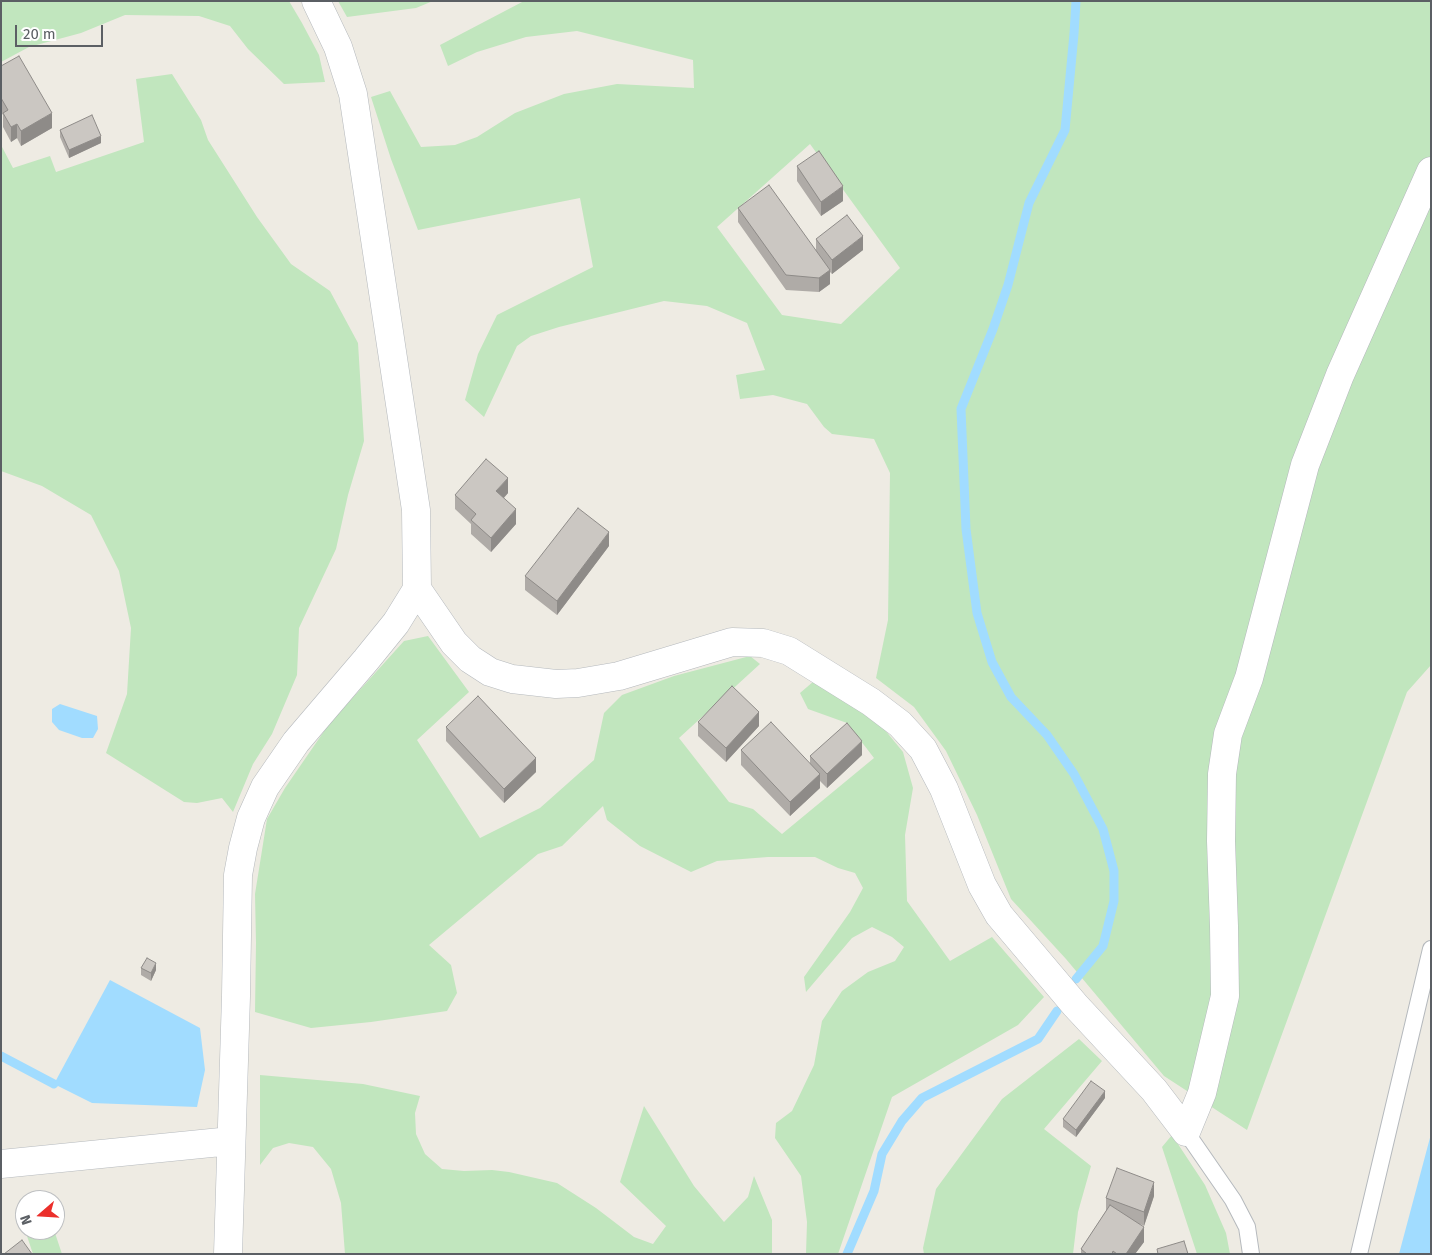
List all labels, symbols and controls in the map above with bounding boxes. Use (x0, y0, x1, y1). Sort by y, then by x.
scale bar (18, 15, 105, 47)
text: 20 m (23, 25, 56, 43)
north arrow (15, 1190, 65, 1240)
text: N (17, 1213, 36, 1227)

